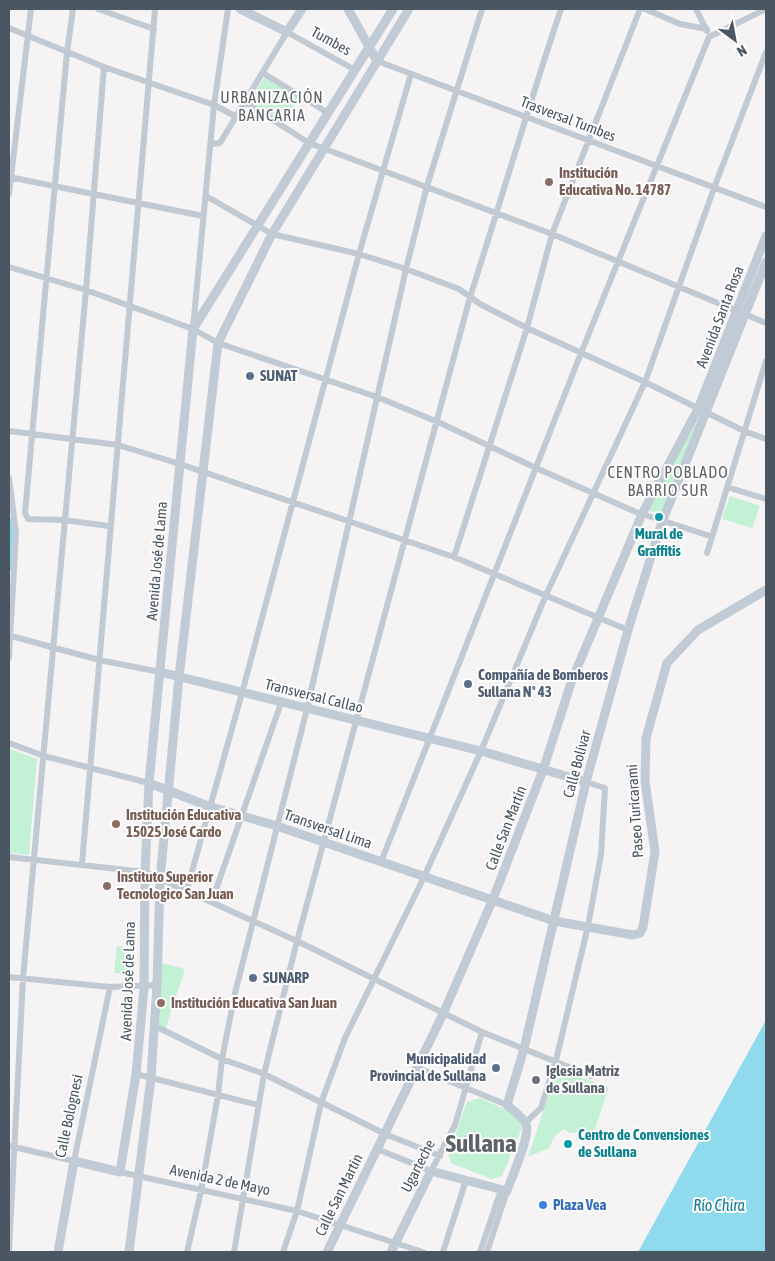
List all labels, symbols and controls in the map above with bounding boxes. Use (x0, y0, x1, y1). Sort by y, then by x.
north arrow (710, 15, 760, 65)
street label: Tumbes (308, 23, 354, 58)
text: N (734, 42, 750, 60)
district label: URBANIZACIÓN BANCARIA (220, 88, 324, 124)
street label: Trasversal Tumbes (518, 93, 618, 145)
place label: Institución Educativa No. 14787 (559, 164, 671, 198)
marker: Institución Educativa No. 14787 (543, 176, 555, 188)
street label: Avenida Santa Rosa (692, 263, 747, 370)
place label: SUNAT (260, 367, 298, 384)
marker: SUNAT (244, 370, 256, 382)
district label: CENTRO POBLADO BARRIO SUR (608, 463, 728, 499)
street label: Avenida José de Lama (143, 501, 170, 621)
marker: Mural de Graffitis (653, 511, 665, 523)
place label: Mural de Graffitis (635, 525, 683, 559)
place label: Compañía de Bomberos Sullana Nº 43 (478, 666, 609, 700)
street label: Transversal Callao (263, 675, 365, 716)
marker: Compañía de Bomberos Sullana Nº 43 (462, 678, 474, 690)
street label: Calle Bolívar (559, 728, 594, 800)
street label: Paseo Turicarami (623, 764, 646, 859)
street label: Calle San Martín (482, 783, 529, 873)
place label: Institución Educativa 15025 José Cardo (126, 806, 241, 840)
street label: Transversal Lima (282, 806, 374, 852)
marker: Institución Educativa 15025 José Cardo (110, 818, 122, 830)
place label: Instituto Superior Tecnologico San Juan (117, 868, 234, 902)
marker: Instituto Superior Tecnologico San Juan (101, 880, 113, 892)
street label: Avenida José de Lama (117, 921, 138, 1041)
place label: SUNARP (263, 969, 310, 986)
marker: SUNARP (247, 972, 259, 984)
place label: Institución Educativa San Juan (171, 994, 337, 1011)
marker: Institución Educativa San Juan (155, 997, 167, 1009)
place label: Municipalidad Provincial de Sullana (370, 1050, 486, 1084)
marker: Municipalidad Provincial de Sullana (490, 1062, 502, 1074)
place label: Iglesia Matriz de Sullana (546, 1062, 620, 1096)
street label: Calle Bolognesi (51, 1073, 86, 1159)
marker: Iglesia Matriz de Sullana (530, 1074, 542, 1086)
place label: Centro de Convensiones de Sullana (578, 1126, 710, 1160)
district label: Sullana (445, 1129, 517, 1157)
street label: Ugarteche (397, 1136, 438, 1195)
marker: Centro de Convensiones de Sullana (562, 1138, 574, 1150)
street label: Calle San Martín (311, 1151, 366, 1239)
street label: Avenida 2 de Mayo (168, 1161, 272, 1198)
place label: Plaza Vea (553, 1196, 606, 1213)
water label: Río Chira (693, 1196, 745, 1214)
marker: Plaza Vea (537, 1199, 549, 1211)

